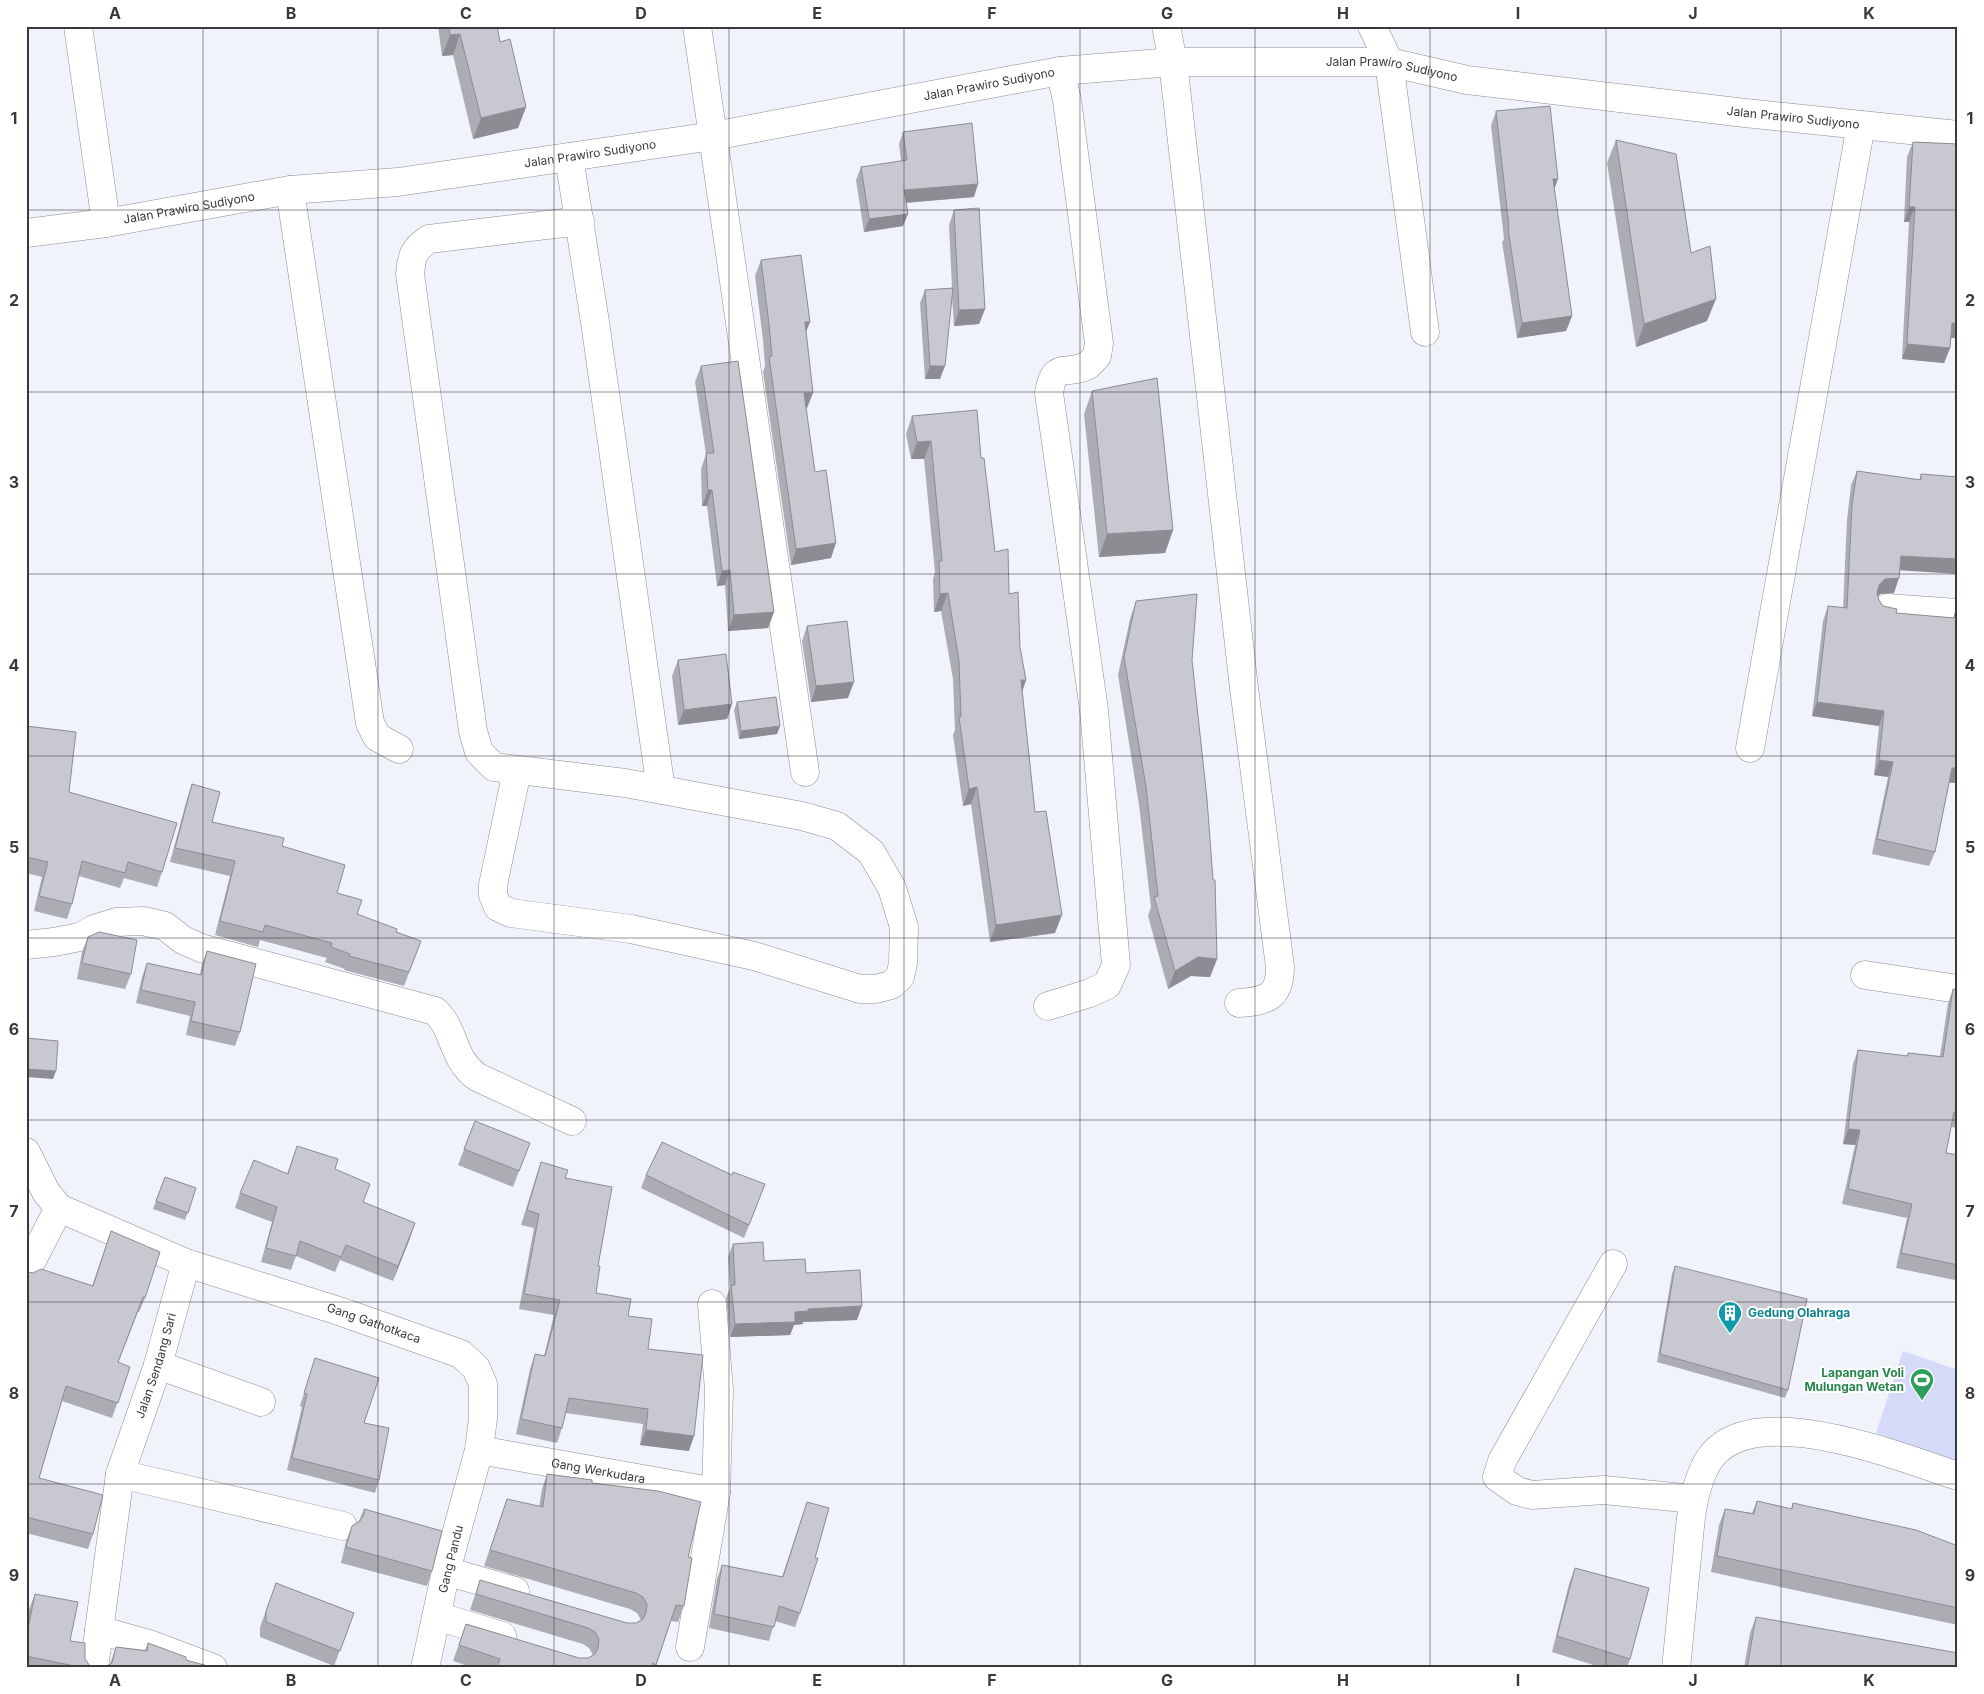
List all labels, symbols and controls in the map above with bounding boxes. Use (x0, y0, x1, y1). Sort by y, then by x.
text: A (109, 3, 121, 23)
text: B (286, 3, 296, 23)
text: C (460, 3, 472, 23)
text: D (635, 3, 647, 23)
text: E (812, 3, 822, 23)
text: F (987, 3, 997, 23)
text: G (1161, 3, 1173, 23)
text: H (1337, 3, 1349, 23)
text: I (1516, 3, 1520, 23)
text: J (1688, 3, 1698, 23)
text: K (1863, 3, 1875, 23)
street label: Jalan Prawiro Sudiyono (1326, 54, 1459, 85)
street label: Jalan Prawiro Sudiyono (922, 64, 1056, 103)
street label: Jalan Prawiro Sudiyono (1726, 103, 1860, 132)
text: 1 (11, 108, 17, 128)
text: 1 (1967, 108, 1973, 128)
street label: Jalan Prawiro Sudiyono (523, 136, 657, 171)
street label: Jalan Prawiro Sudiyono (122, 188, 256, 227)
text: 2 (9, 290, 19, 310)
text: 2 (1965, 290, 1975, 310)
text: 3 (9, 472, 19, 492)
text: 3 (1965, 472, 1975, 492)
text: 4 (9, 655, 20, 675)
text: 4 (1965, 655, 1976, 675)
text: 5 (9, 837, 19, 857)
text: 5 (1965, 837, 1975, 857)
text: 6 (9, 1019, 19, 1039)
text: 6 (1965, 1019, 1975, 1039)
text: 7 (9, 1201, 19, 1221)
text: 7 (1965, 1201, 1975, 1221)
street label: Gang Gathotkaca (325, 1300, 423, 1346)
building icon: Gedung Olahraga (1717, 1300, 1743, 1334)
place label: Gedung Olahraga (1748, 1305, 1850, 1320)
street label: Jalan Sendang Sari (132, 1311, 179, 1420)
place label: Lapangan Voli Mulungan Wetan (1804, 1365, 1904, 1394)
sports icon: Lapangan Voli Mulungan Wetan (1909, 1367, 1935, 1401)
text: 8 (9, 1383, 19, 1403)
text: 8 (1965, 1383, 1975, 1403)
street label: Gang Werkudara (550, 1455, 647, 1486)
street label: Gang Pandu (435, 1523, 466, 1594)
text: 9 (9, 1565, 19, 1585)
text: 9 (1965, 1565, 1975, 1585)
text: A (109, 1670, 121, 1690)
text: B (286, 1670, 296, 1690)
text: C (460, 1670, 472, 1690)
text: D (635, 1670, 647, 1690)
text: E (812, 1670, 822, 1690)
text: F (987, 1670, 997, 1690)
text: G (1161, 1670, 1173, 1690)
text: H (1337, 1670, 1349, 1690)
text: I (1516, 1670, 1520, 1690)
text: J (1688, 1670, 1698, 1690)
text: K (1863, 1670, 1875, 1690)

